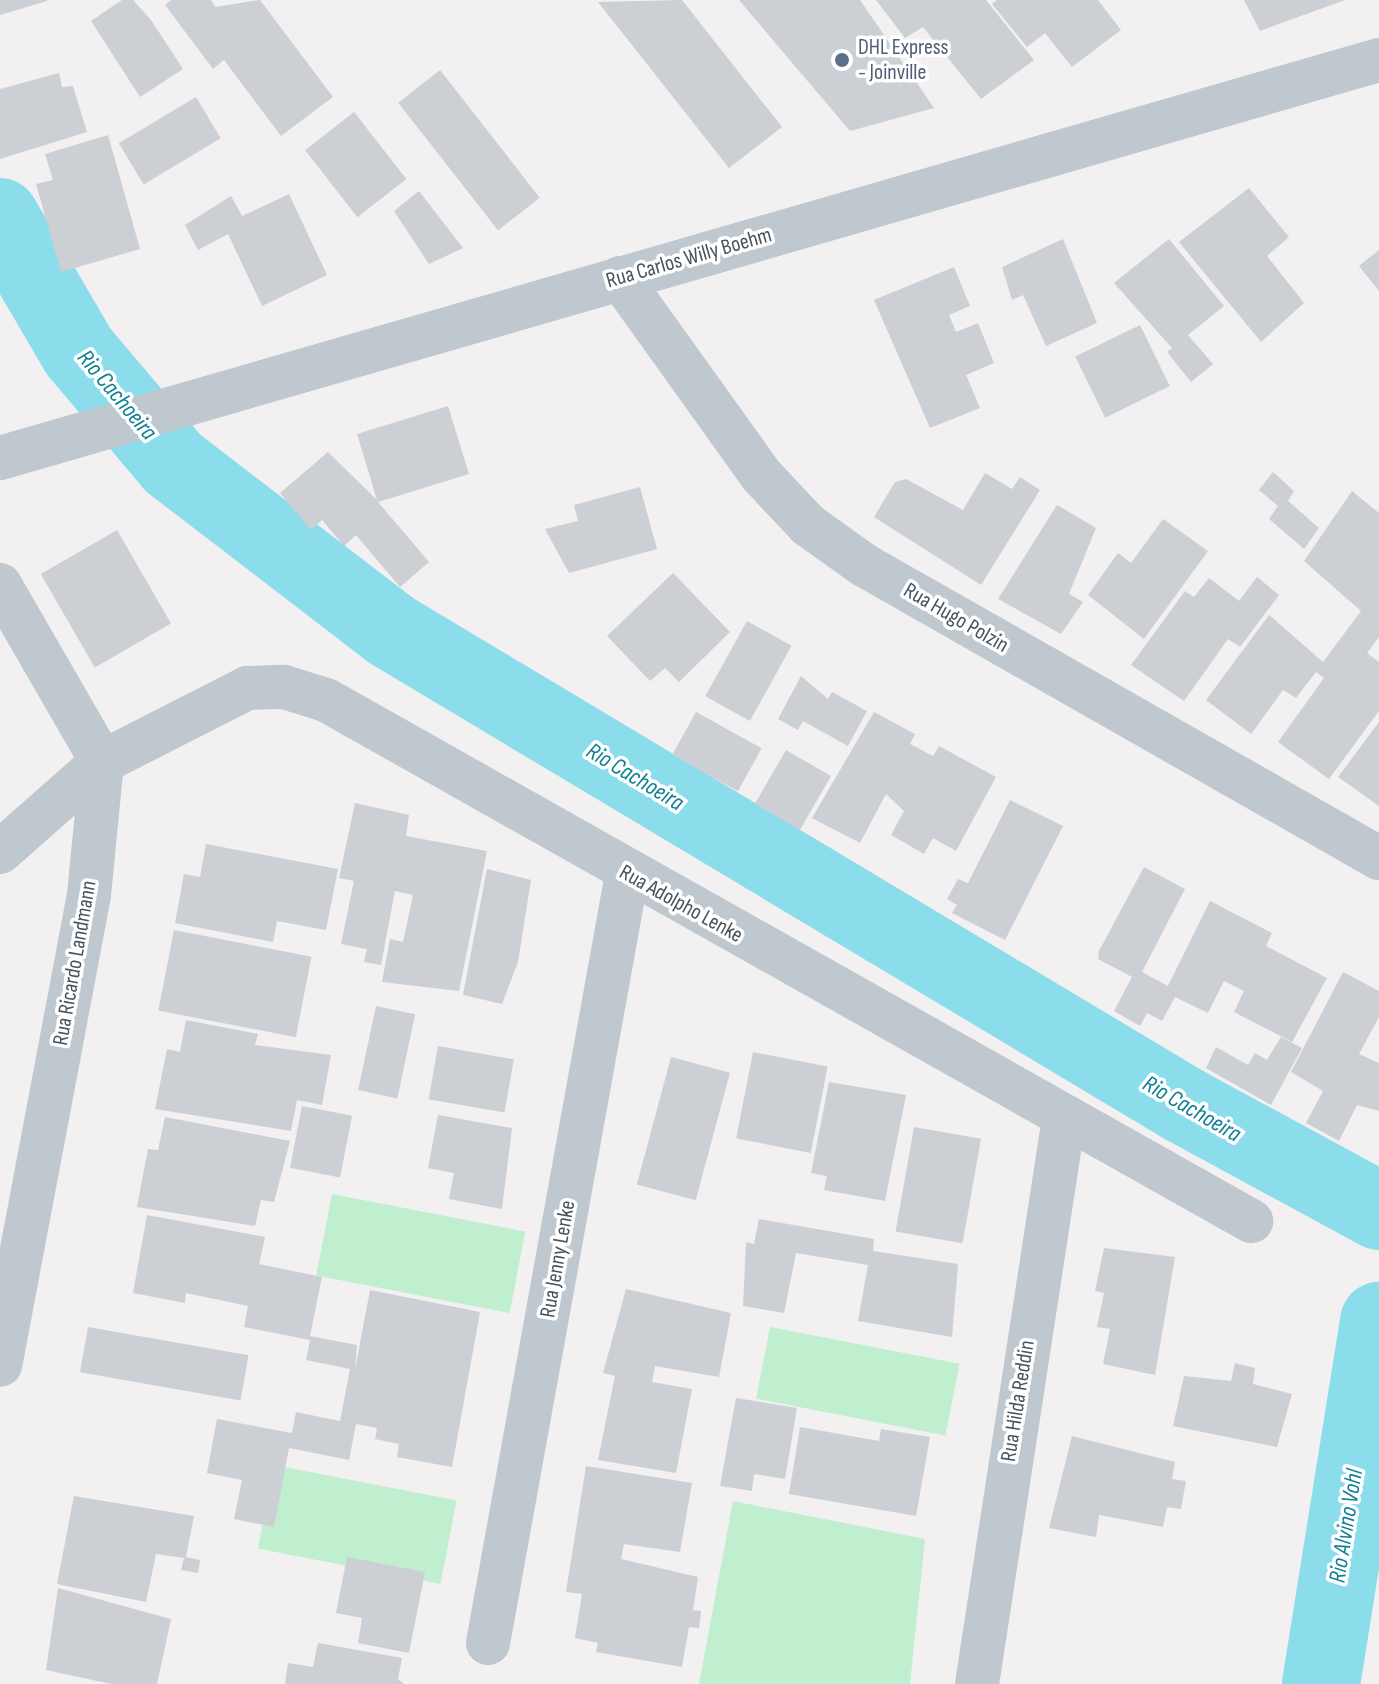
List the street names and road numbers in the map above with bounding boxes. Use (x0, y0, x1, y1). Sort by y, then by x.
street label: Rua Carlos Willy Boehm (603, 222, 775, 294)
street label: Rua Hugo Polzin (899, 577, 1013, 659)
street label: Rua Adolpho Lenke (615, 859, 747, 949)
street label: Rua Ricardo Landmann (48, 878, 102, 1048)
street label: Rua Jenny Lenke (535, 1198, 581, 1320)
street label: Rua Hilda Reddin (995, 1338, 1041, 1464)

